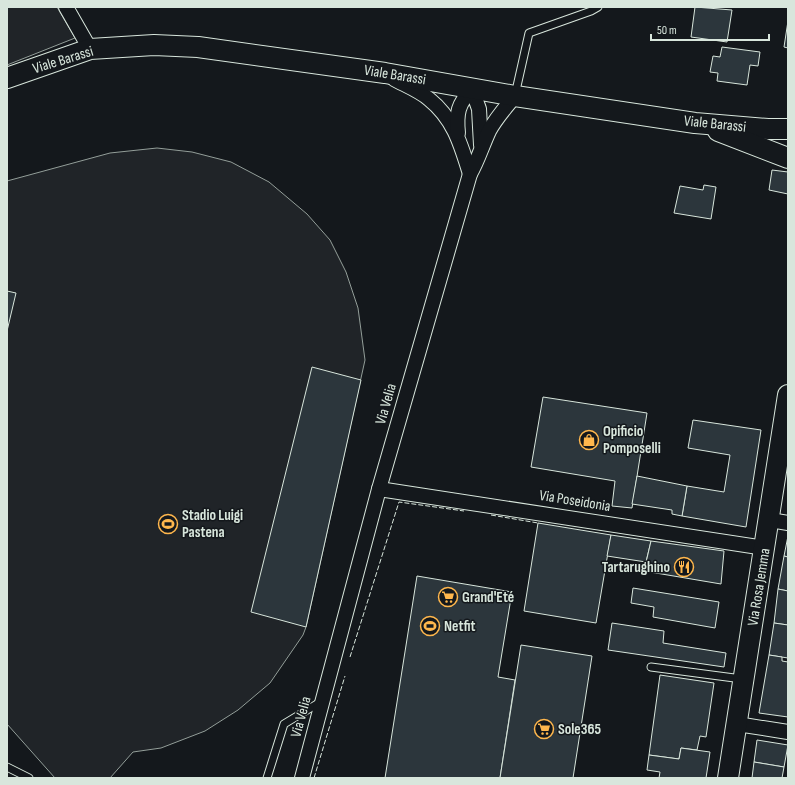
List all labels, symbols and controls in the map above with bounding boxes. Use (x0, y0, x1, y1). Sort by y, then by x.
scale bar (651, 16, 769, 42)
text: 50 m (657, 23, 677, 38)
street label: Viale Barassi (30, 42, 96, 78)
street label: Viale Barassi (363, 61, 427, 89)
street label: Viale Barassi (683, 111, 747, 137)
street label: Via Velia (371, 381, 401, 427)
place label: Opificio Pomposelli (603, 422, 661, 458)
shop icon: Opificio Pomposelli (578, 429, 600, 451)
street label: Via Poseidonia (538, 486, 612, 516)
place label: Stadio Luigi Pastena (182, 506, 243, 542)
sports icon: Stadio Luigi Pastena (157, 513, 179, 535)
street label: Via Rosa Jemma (743, 547, 775, 627)
restaurant icon: Tartarughino (673, 556, 695, 578)
place label: Tartarughino (602, 558, 670, 577)
supermarket icon: Grand'Eté (437, 586, 459, 608)
place label: Grand'Eté (462, 588, 514, 607)
sports icon: Netfit (419, 615, 441, 637)
place label: Netfit (444, 617, 475, 636)
street label: Via Velia (286, 694, 316, 740)
supermarket icon: Sole365 (533, 718, 555, 740)
place label: Sole365 (558, 720, 602, 739)

